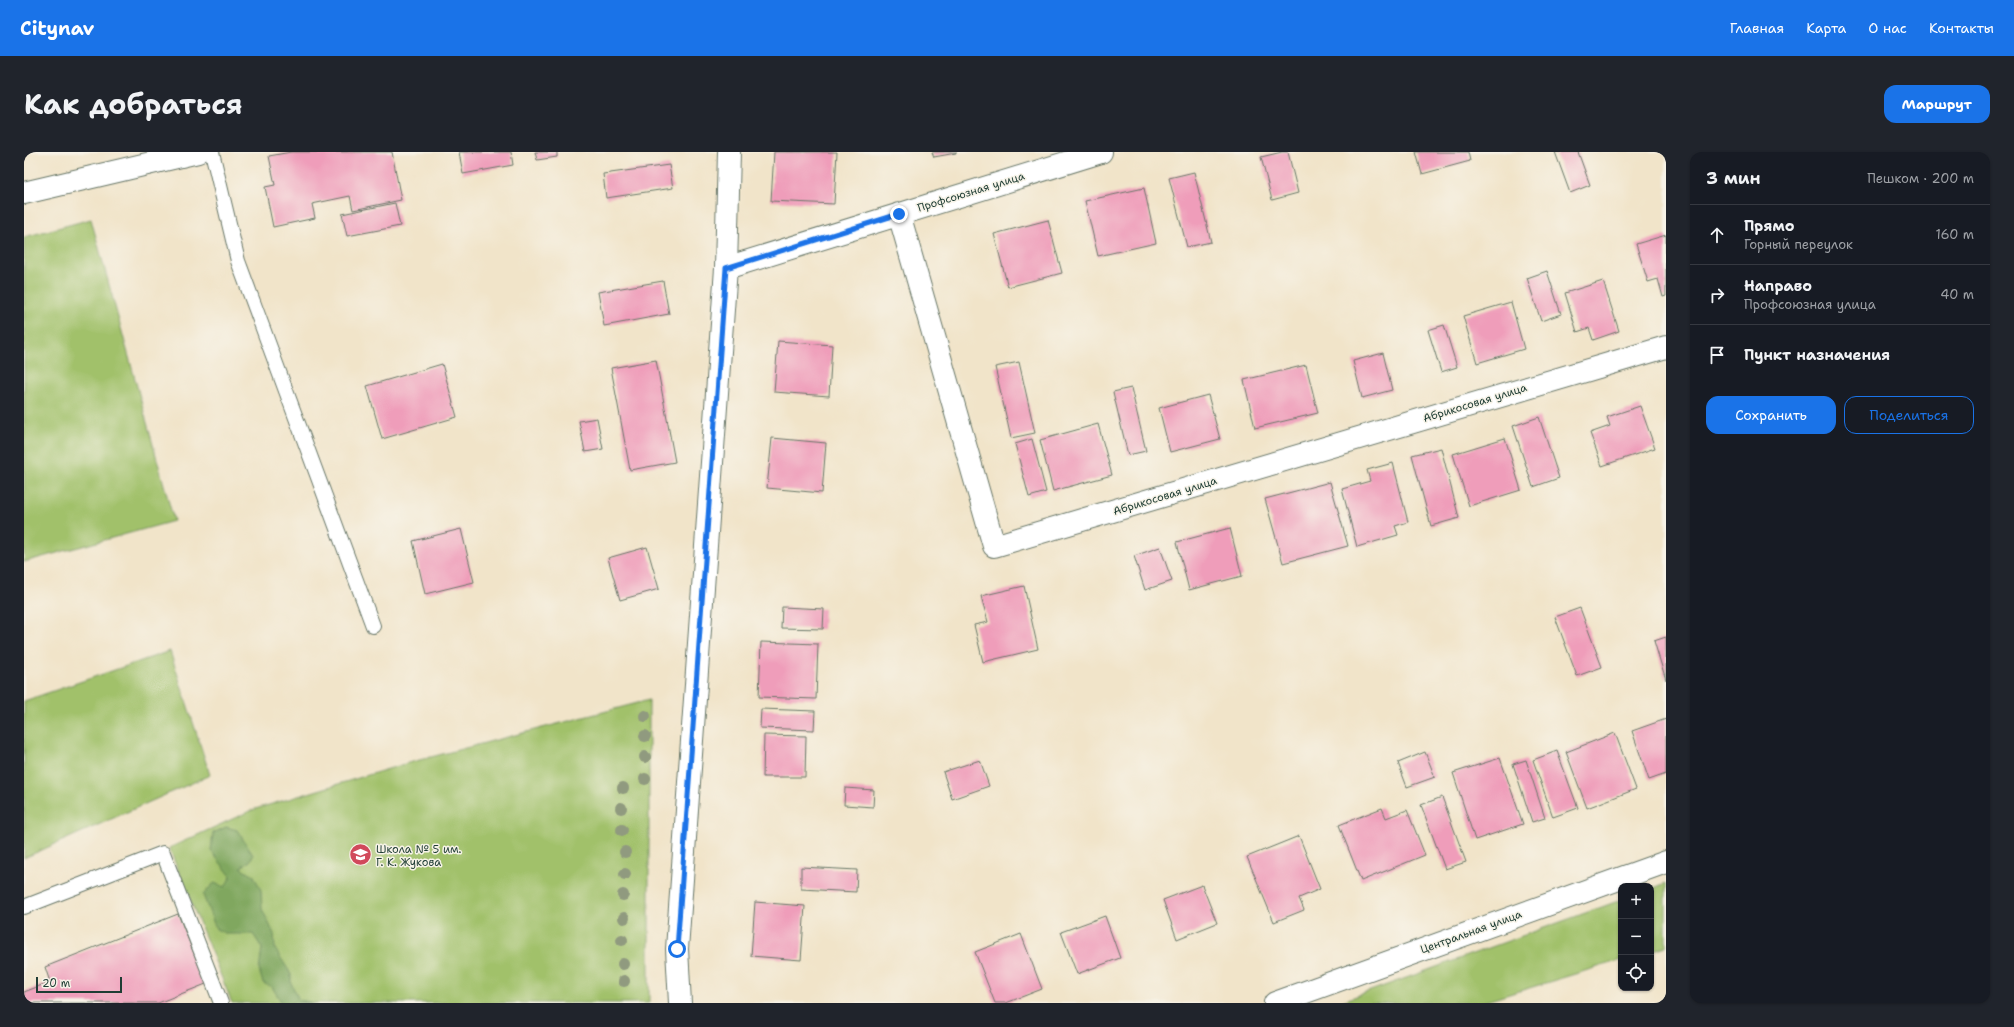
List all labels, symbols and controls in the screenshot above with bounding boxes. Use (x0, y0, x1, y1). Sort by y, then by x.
text: Citynav (20, 16, 94, 41)
text: Главная (1730, 19, 1784, 37)
text: Карта (1806, 19, 1846, 37)
text: О нас (1868, 19, 1907, 37)
text: Контакты (1929, 19, 1994, 37)
text: Как добраться (24, 85, 243, 123)
button: Маршрут (1884, 85, 1990, 123)
text: 3 мин (1706, 167, 1761, 189)
street label: Профсоюзная улица (915, 168, 1027, 215)
text: Пешком · 200 m (1867, 170, 1974, 187)
route end (890, 205, 908, 223)
text: Прямо (1744, 216, 1794, 236)
icon: ahead (1706, 224, 1728, 246)
text: 160 m (1936, 226, 1974, 243)
text: Горный переулок (1744, 236, 1853, 253)
text: Направо (1744, 276, 1812, 296)
icon: right (1706, 284, 1728, 306)
text: 40 m (1940, 286, 1974, 303)
text: Профсоюзная улица (1744, 296, 1876, 313)
icon: arrive (1706, 344, 1728, 366)
text: Пункт назначения (1744, 345, 1890, 365)
street label: Абрикосовая улица (1421, 380, 1529, 426)
button: Сохранить (1706, 396, 1836, 434)
button: Поделиться (1844, 396, 1974, 434)
street label: Абрикосовая улица (1111, 473, 1219, 519)
school or university icon: Школа № 5 им. Г. К. Жукова (347, 842, 373, 868)
place label: Школа № 5 им. Г. К. Жукова (376, 842, 462, 870)
map controls (1618, 883, 1654, 991)
button: + (1618, 883, 1654, 919)
street label: Центральная улица (1418, 907, 1524, 957)
button: − (1618, 919, 1654, 955)
route start (668, 940, 686, 958)
button: locate (1618, 955, 1654, 991)
scale bar (36, 975, 122, 994)
text: 20 m (42, 976, 70, 991)

